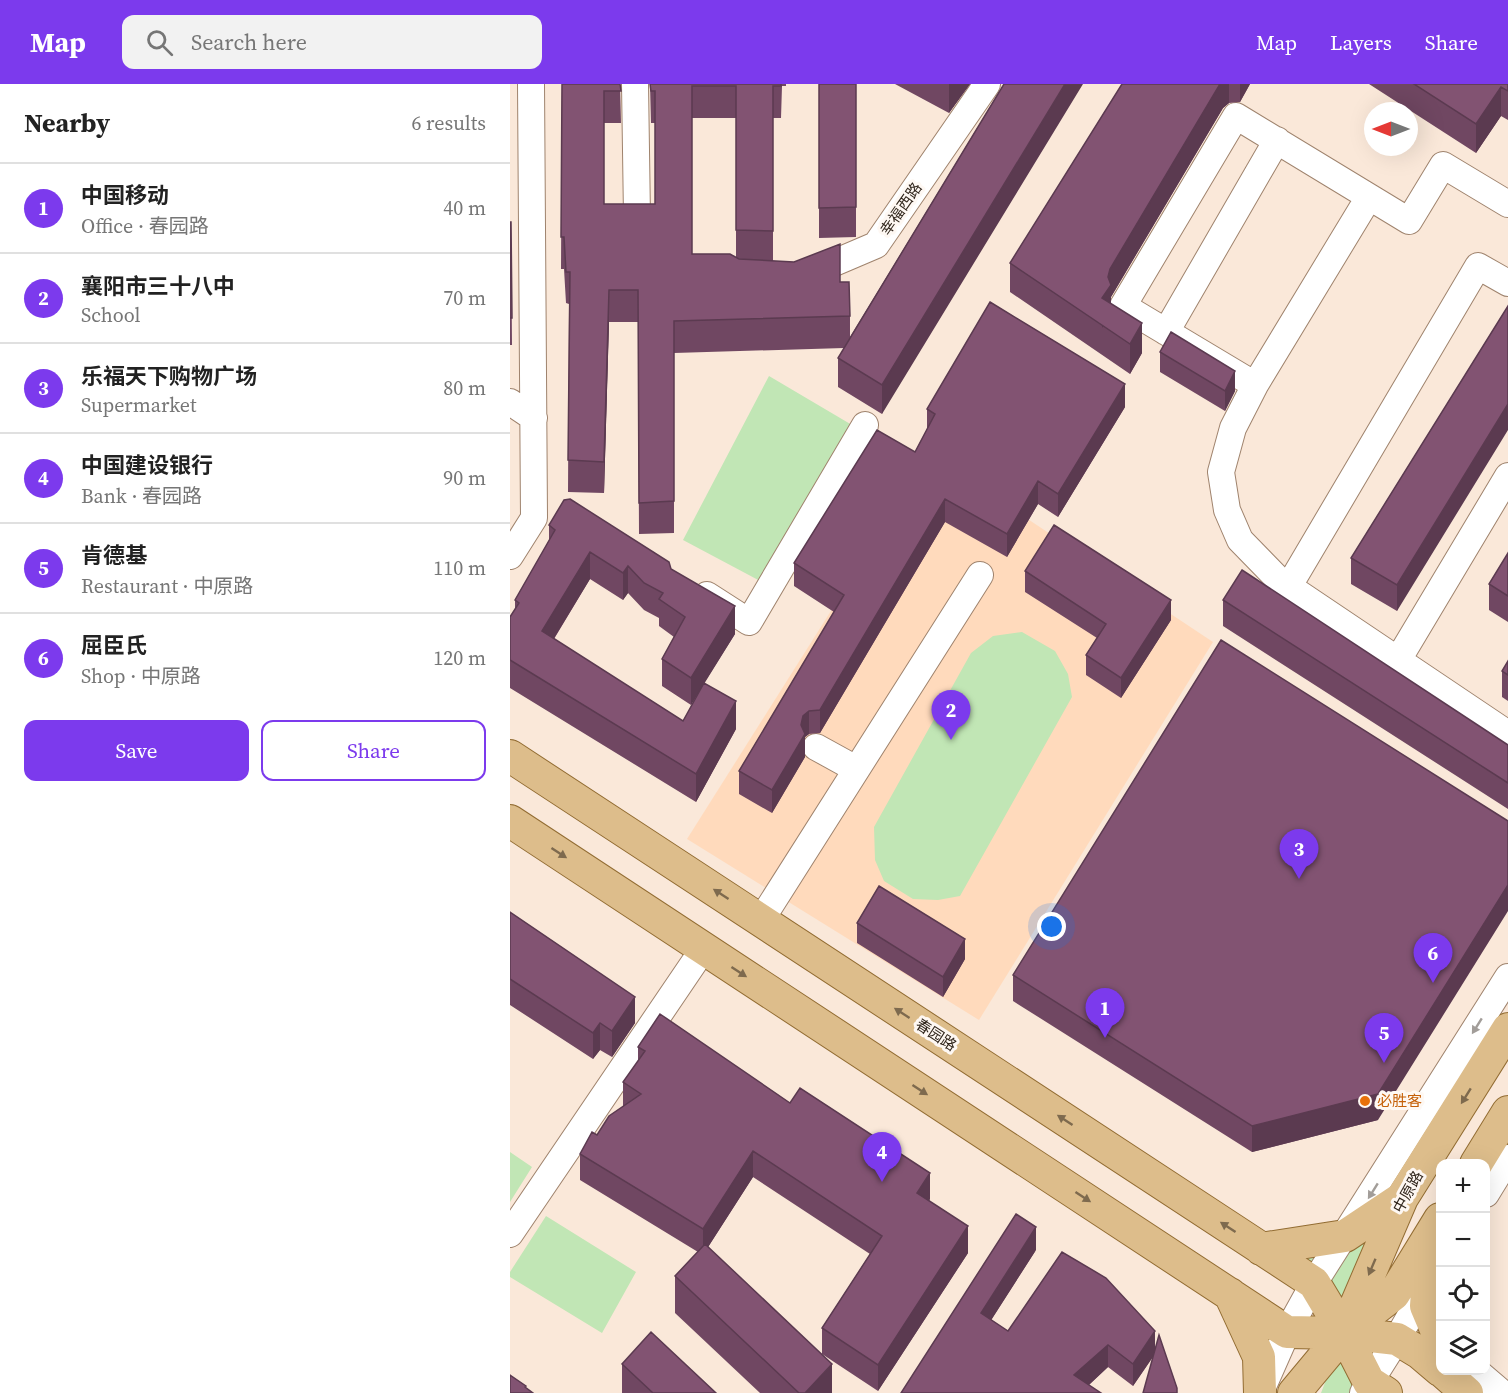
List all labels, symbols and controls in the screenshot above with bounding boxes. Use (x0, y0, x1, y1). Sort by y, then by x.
search box (122, 15, 542, 69)
text: Map (30, 23, 86, 61)
icon: search (143, 26, 176, 59)
text: Search here (191, 27, 307, 57)
text: Map (1256, 28, 1297, 57)
text: Layers (1330, 28, 1392, 57)
text: Share (1425, 28, 1478, 57)
north arrow (1364, 102, 1418, 156)
text: Nearby (24, 105, 110, 141)
text: 6 results (411, 109, 486, 137)
street label: 幸福西路 (875, 178, 926, 239)
text: 中国移动 (81, 180, 169, 210)
text: 1 (38, 194, 49, 222)
text: 40 m (443, 194, 486, 222)
text: Office · 春园路 (81, 212, 209, 240)
text: 襄阳市三十八中 (81, 271, 235, 301)
text: 2 (38, 284, 49, 312)
text: 70 m (443, 284, 486, 312)
text: School (81, 301, 141, 329)
text: 乐福天下购物广场 (81, 361, 257, 391)
text: 3 (38, 374, 49, 402)
text: 80 m (443, 374, 486, 402)
text: Supermarket (81, 391, 196, 419)
text: 中国建设银行 (81, 450, 213, 480)
text: 4 (38, 464, 49, 492)
text: 90 m (443, 464, 486, 492)
text: Bank · 春园路 (81, 482, 202, 510)
text: 肯德基 (81, 540, 147, 570)
text: 5 (38, 554, 49, 582)
text: 110 m (433, 554, 486, 582)
text: Restaurant · 中原路 (81, 572, 253, 600)
text: 屈臣氏 (81, 630, 147, 660)
text: 6 (38, 644, 49, 672)
text: 120 m (433, 644, 486, 672)
text: Shop · 中原路 (81, 662, 201, 690)
pin: 2 (932, 690, 970, 740)
button: Save (24, 720, 249, 781)
button: Share (261, 720, 486, 781)
pin: 3 (1280, 830, 1318, 879)
one-way arrow (551, 847, 567, 858)
one-way arrow (713, 889, 729, 900)
your location (1037, 912, 1066, 941)
pin: 6 (1414, 934, 1452, 983)
one-way arrow (731, 966, 748, 977)
pin: 1 (1086, 988, 1124, 1038)
one-way arrow (893, 1007, 910, 1018)
street label: 春园路 (912, 1014, 961, 1056)
pin: 5 (1364, 1014, 1404, 1063)
one-way arrow (1471, 1018, 1482, 1034)
one-way arrow (912, 1084, 928, 1095)
one-way arrow (1460, 1088, 1471, 1105)
place label: 必胜客 (1377, 1090, 1422, 1111)
marker: 必胜客 (1358, 1094, 1372, 1108)
one-way arrow (1057, 1114, 1073, 1126)
pin: 4 (862, 1132, 902, 1182)
map controls (1436, 1159, 1490, 1375)
button: + (1436, 1159, 1490, 1213)
street label: 中原路 (1387, 1167, 1428, 1217)
one-way arrow (1368, 1183, 1379, 1200)
one-way arrow (1075, 1191, 1091, 1202)
button: − (1436, 1213, 1490, 1267)
one-way arrow (1220, 1221, 1236, 1233)
one-way arrow (1367, 1258, 1376, 1276)
button: locate (1436, 1267, 1490, 1321)
button: layers (1436, 1321, 1490, 1375)

